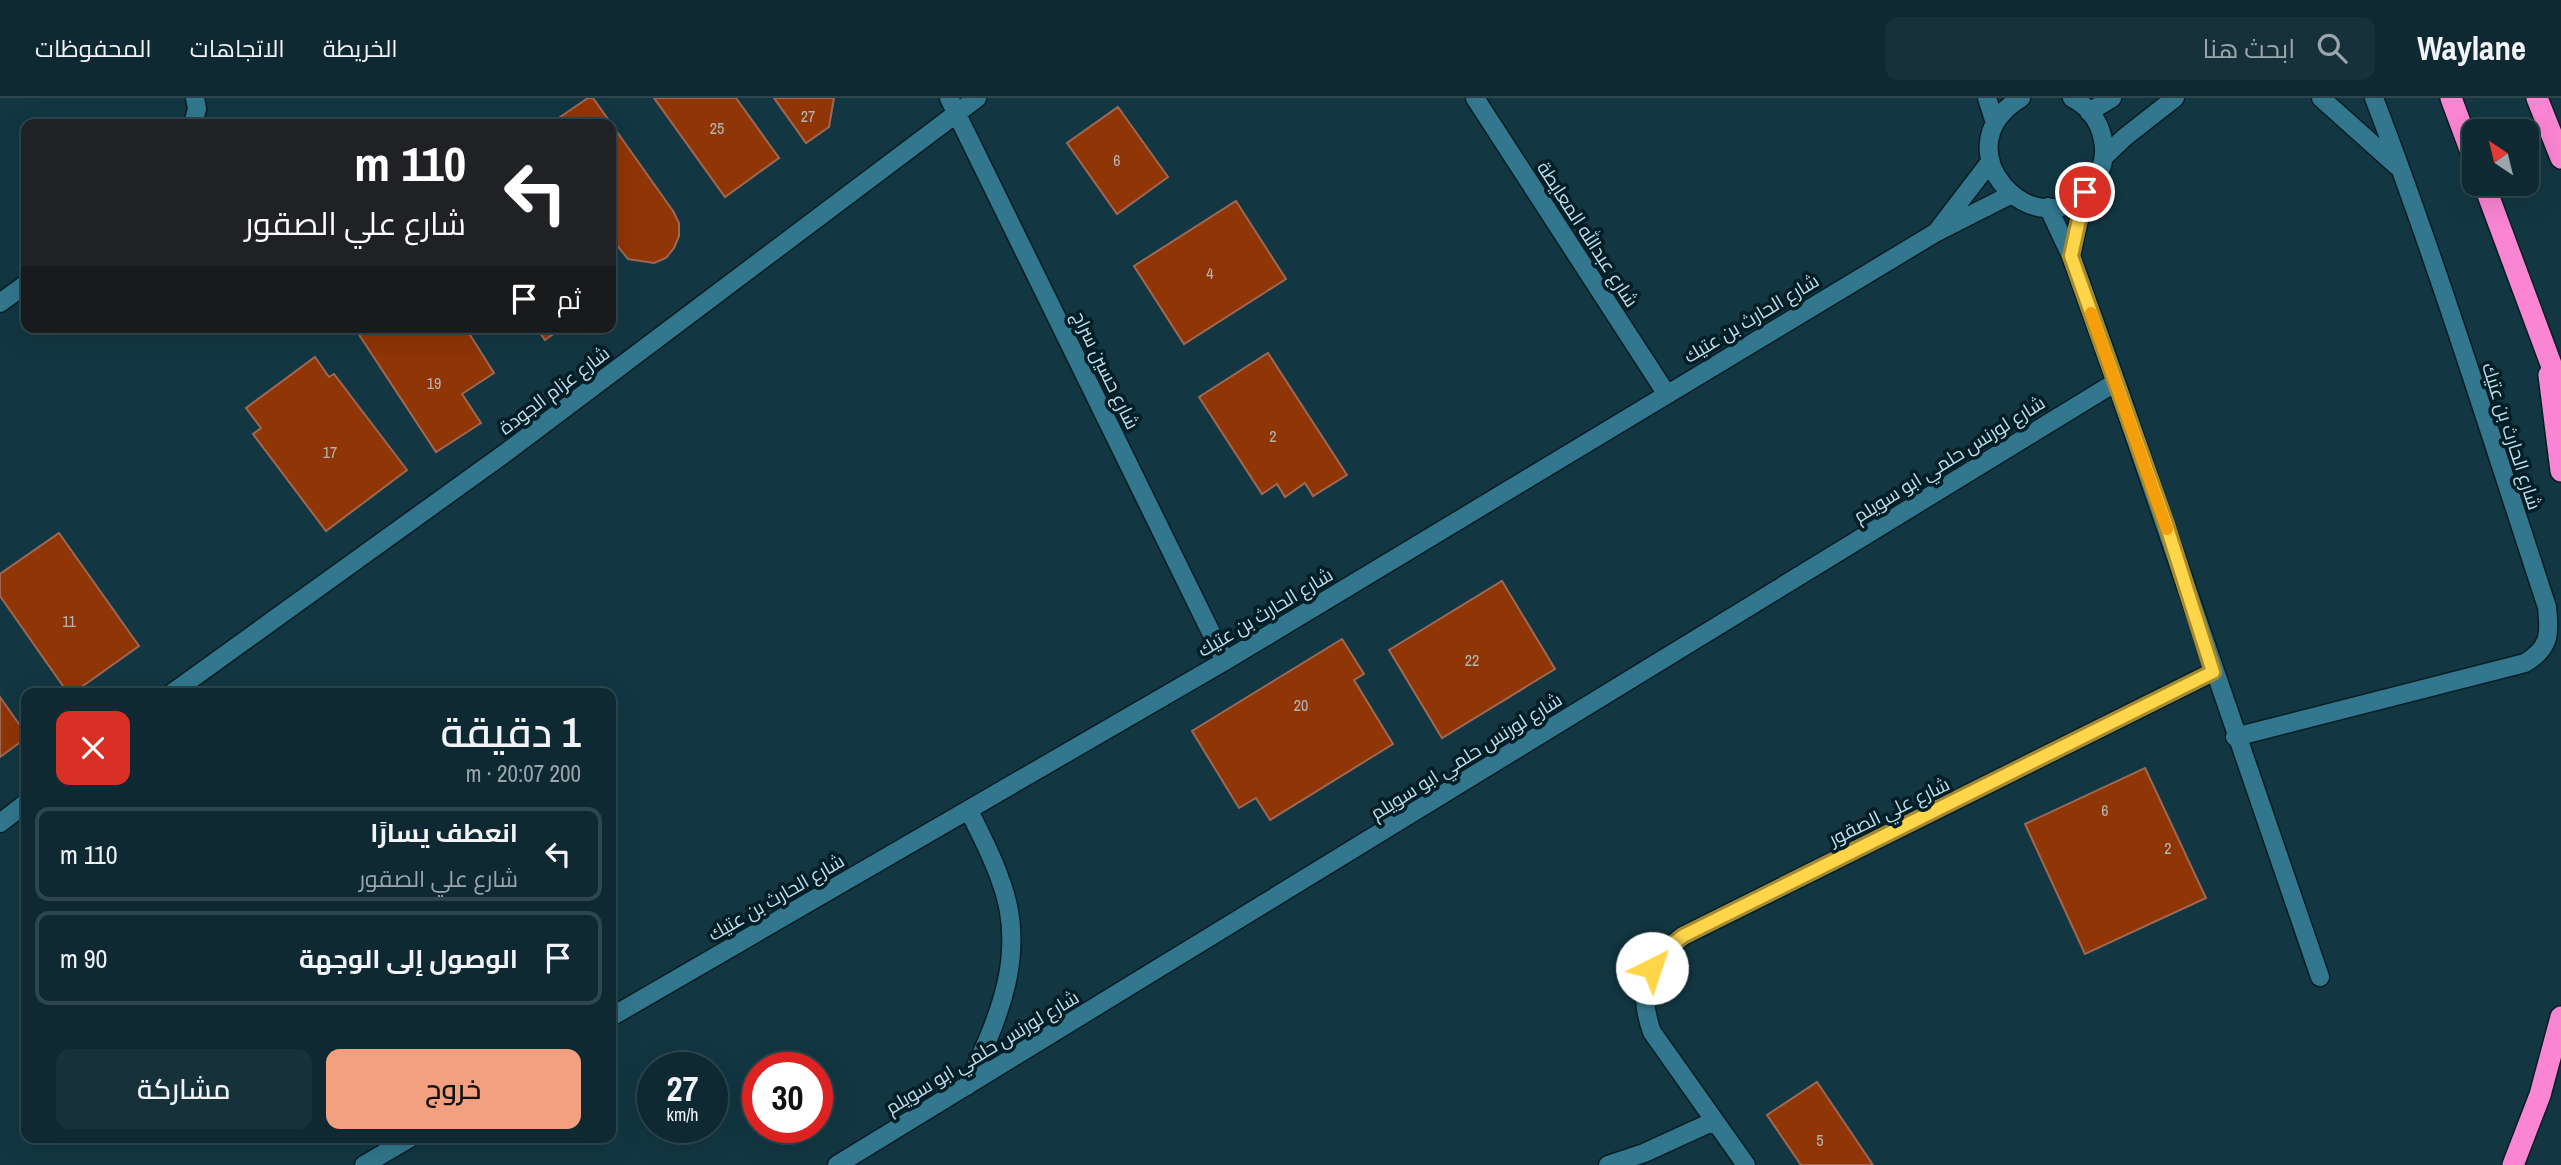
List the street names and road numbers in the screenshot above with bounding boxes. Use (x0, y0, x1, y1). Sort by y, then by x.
street label: شارع عبدالله المعايطة (1530, 156, 1645, 312)
street label: شارع الحارث بن عتيك (1679, 267, 1824, 370)
street label: شارع حسين سراج (1065, 307, 1146, 434)
street label: شارع عزام الجودة (493, 340, 615, 441)
street label: شارع الحارث بن عتيك (2475, 359, 2548, 513)
street label: شارع لورنس حلمي ابو سويلم (1848, 389, 2051, 530)
street label: شارع الحارث بن عتيك (1193, 561, 1338, 664)
street label: شارع لورنس حلمي ابو سويلم (1365, 686, 1568, 827)
street label: شارع علي الصقور (1823, 771, 1955, 854)
street label: شارع الحارث بن عتيك (703, 847, 849, 948)
street label: شارع لورنس حلمي ابو سويلم (880, 984, 1085, 1122)

